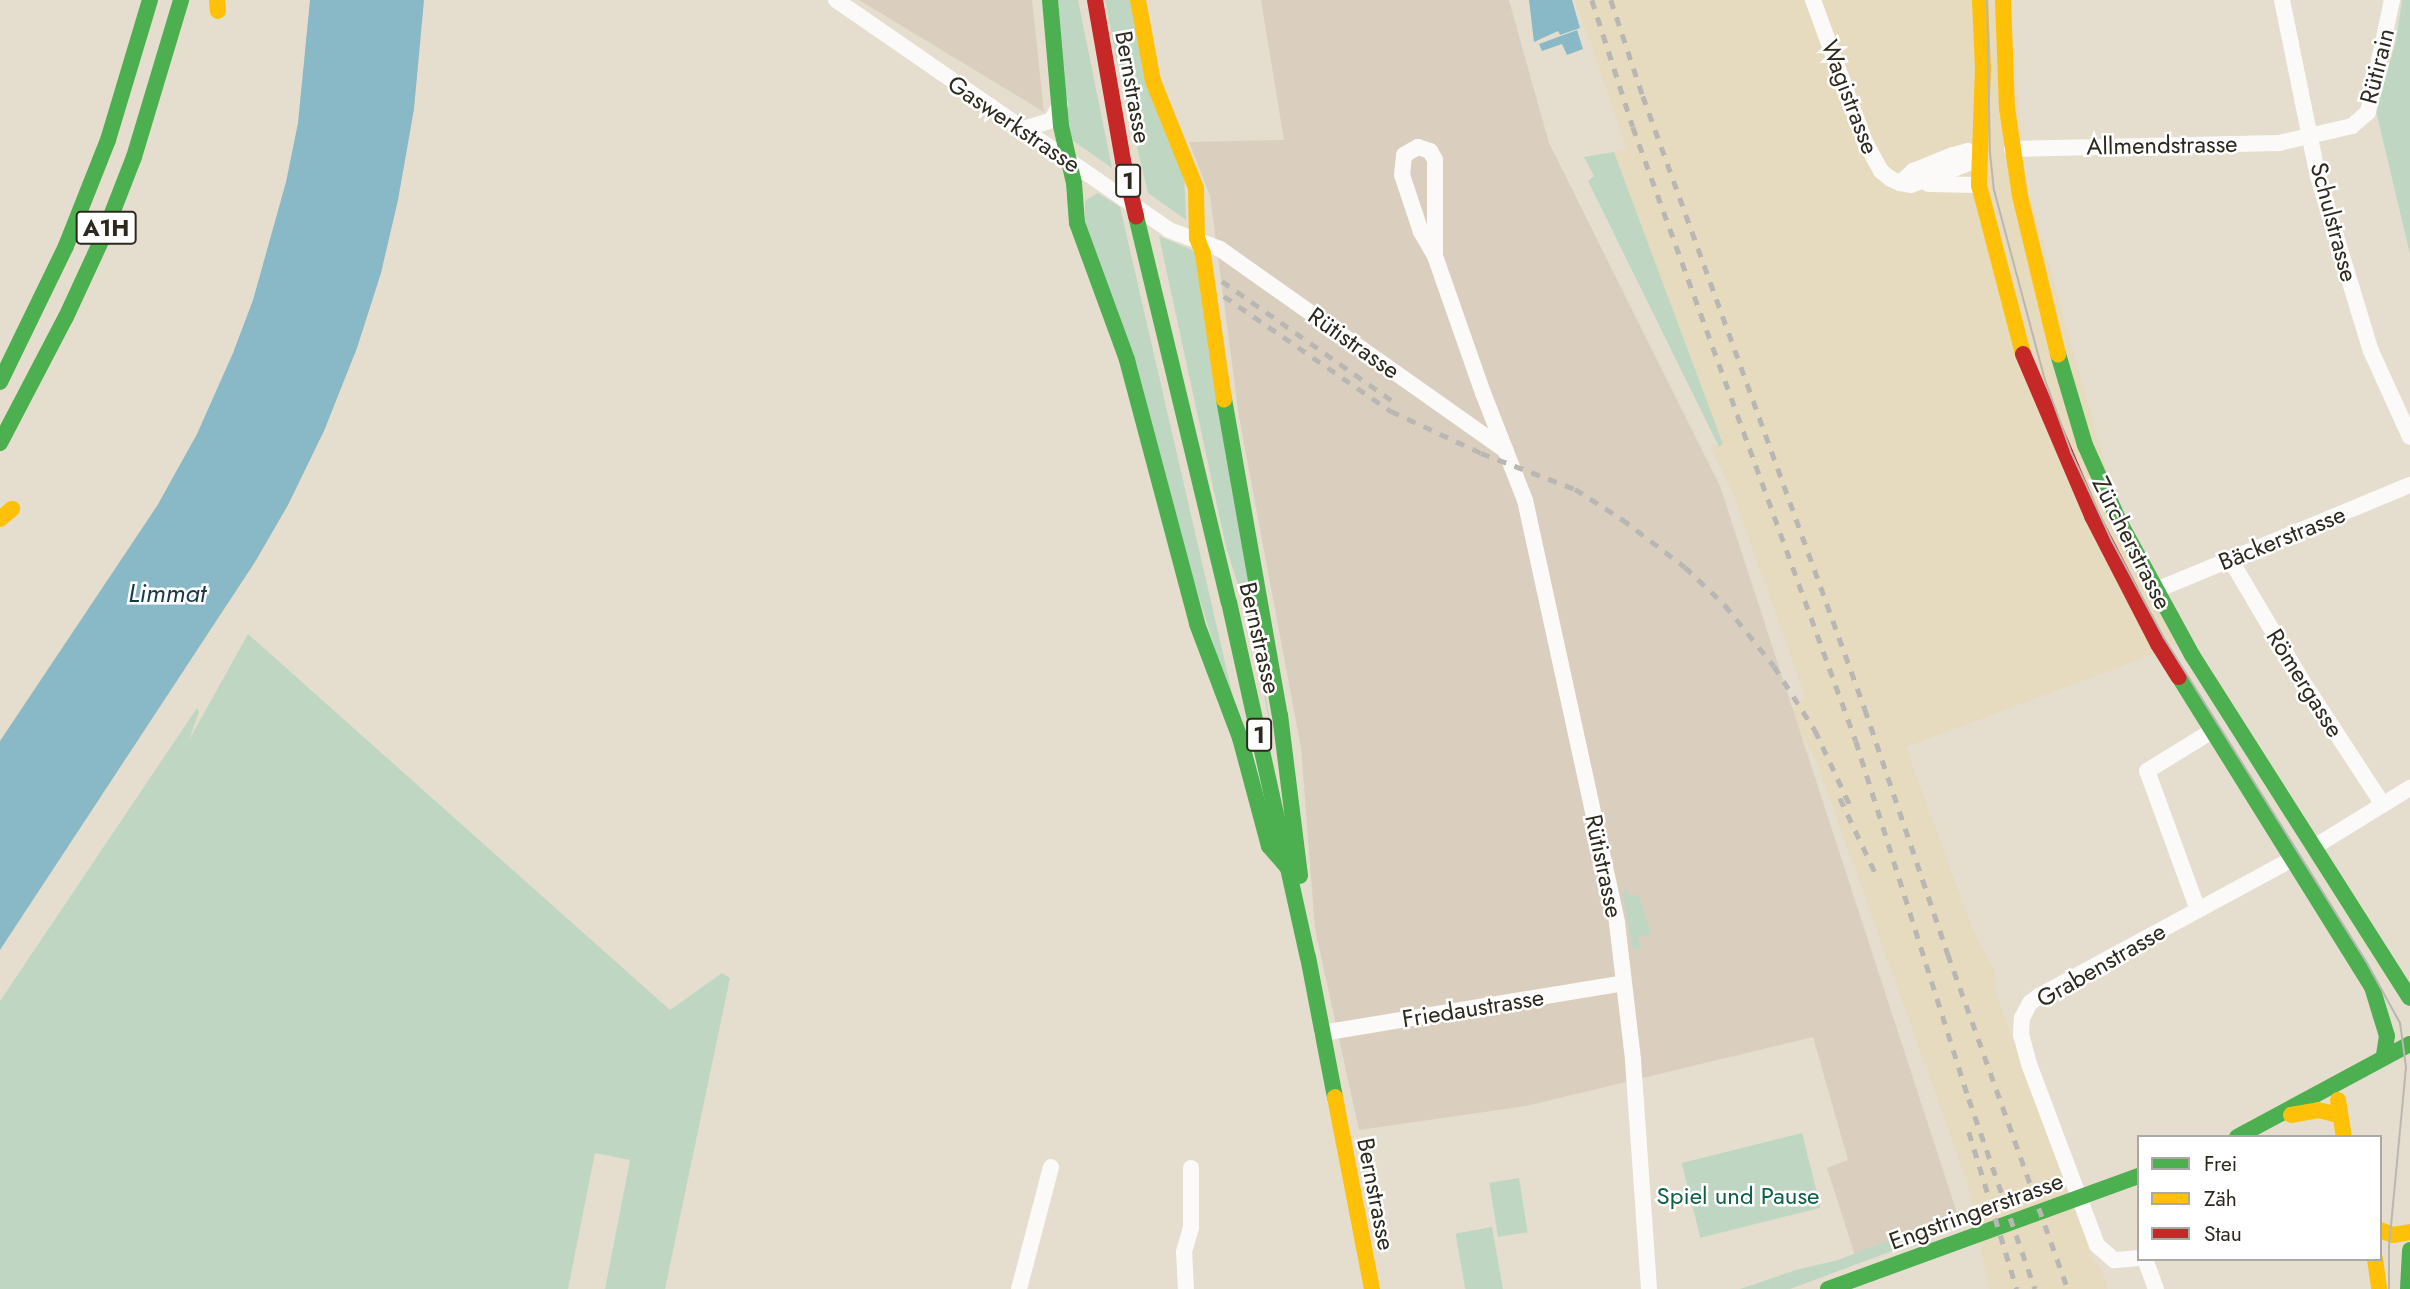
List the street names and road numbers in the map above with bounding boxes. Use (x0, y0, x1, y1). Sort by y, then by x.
street label: Rütirain (2354, 25, 2400, 107)
street label: Bernstrasse (1109, 29, 1157, 145)
street label: Wagistrasse (1815, 36, 1885, 158)
street label: Gaswerkstrasse (942, 69, 1086, 179)
street label: Allmendstrasse (2086, 129, 2238, 161)
street label: Schulstrasse (2304, 159, 2364, 285)
road number: 1 (1114, 162, 1142, 200)
road number: A1H (74, 208, 138, 247)
street label: Rütistrasse (1303, 301, 1405, 385)
street label: Zürcherstrasse (2086, 472, 2178, 614)
street label: Bäckerstrasse (2214, 500, 2350, 576)
street label: Bernstrasse (1233, 579, 1287, 697)
street label: Römergasse (2260, 623, 2350, 743)
road number: 1 (1245, 716, 1273, 754)
street label: Rütistrasse (1579, 812, 1629, 920)
street label: Grabenstrasse (2031, 917, 2171, 1013)
street label: Friedaustrasse (1400, 983, 1546, 1033)
street label: Bernstrasse (1351, 1136, 1401, 1252)
street label: Engstringerstrasse (1885, 1166, 2067, 1256)

